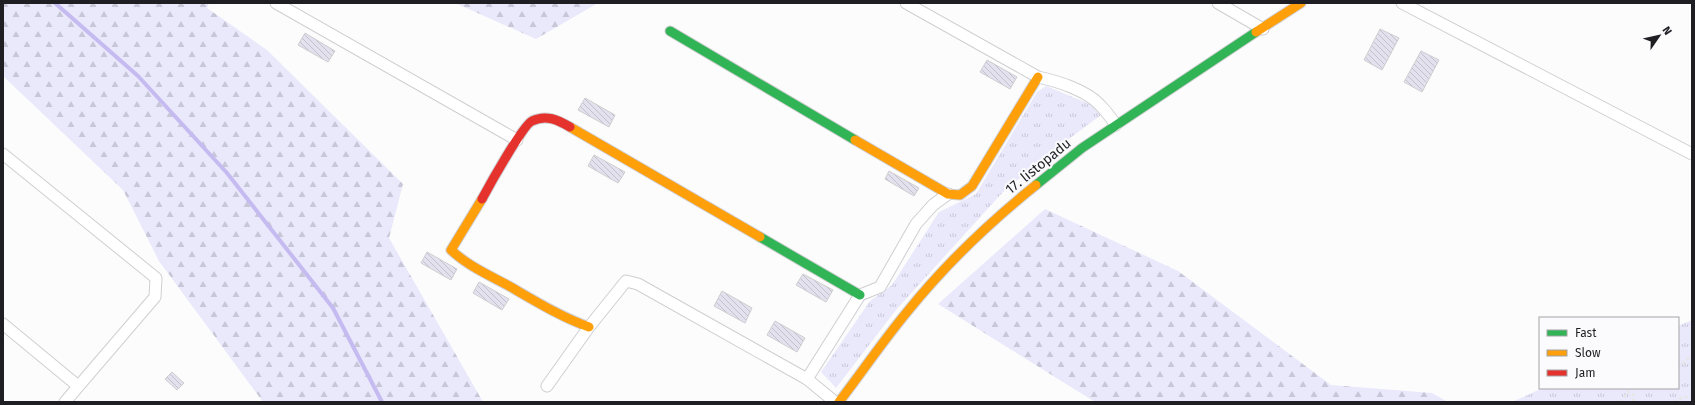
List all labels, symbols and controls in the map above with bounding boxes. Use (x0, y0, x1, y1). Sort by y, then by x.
north arrow (1639, 16, 1679, 56)
text: N (1659, 24, 1674, 37)
street label: 17. listopadu (1002, 135, 1074, 198)
legend (1539, 317, 1679, 389)
text: Fast (1575, 326, 1597, 340)
text: Slow (1575, 346, 1601, 360)
text: Jam (1575, 366, 1595, 380)

